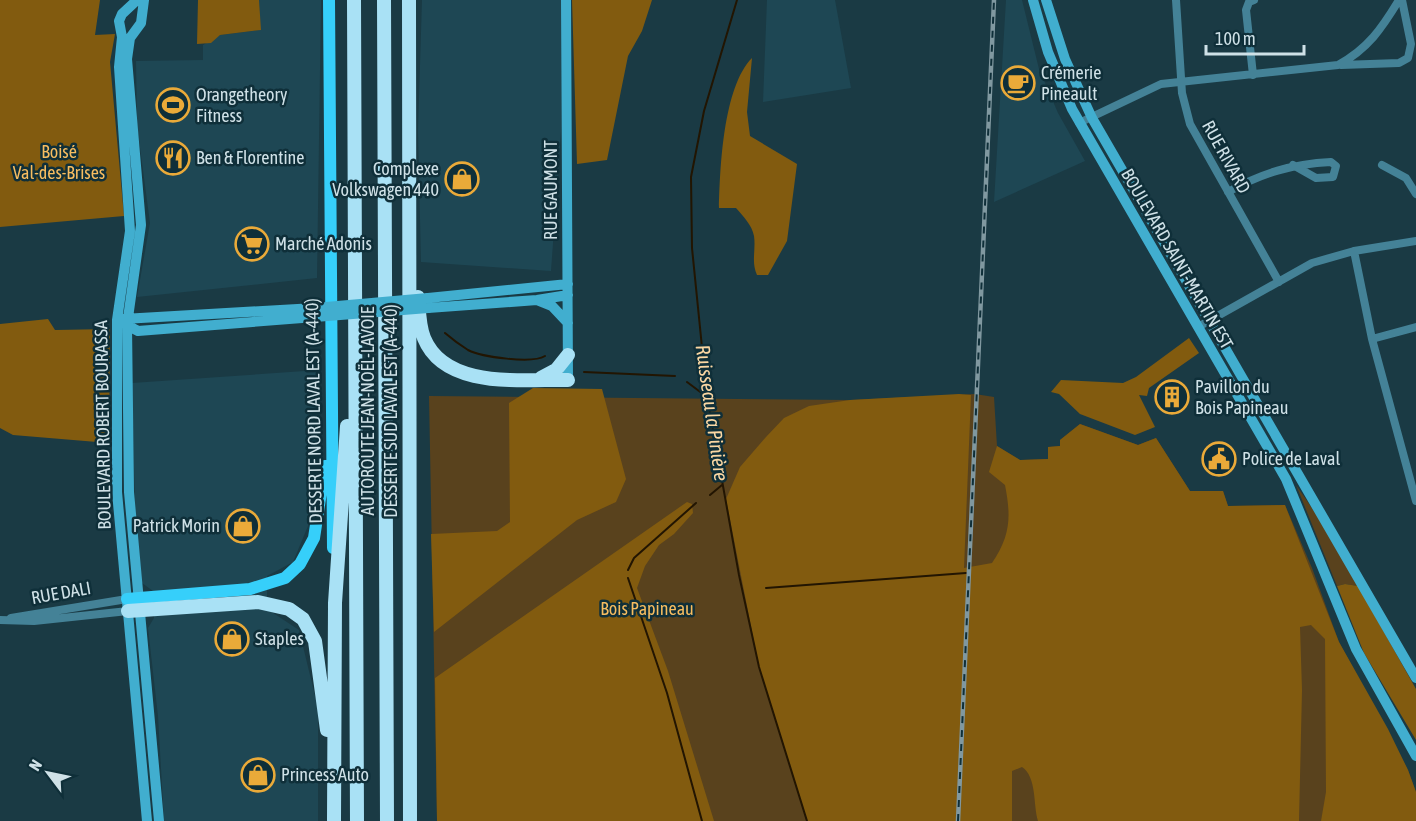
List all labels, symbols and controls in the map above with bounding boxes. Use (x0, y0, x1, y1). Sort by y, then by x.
scale bar (1206, 18, 1304, 56)
text: 100 m (1215, 28, 1256, 49)
place label: Crémerie Pineault (1041, 62, 1101, 104)
cafe icon: Crémerie Pineault (1000, 65, 1036, 101)
place label: Orangetheory Fitness (196, 84, 287, 126)
sports icon: Orangetheory Fitness (155, 87, 191, 123)
street label: RUE RIVARD (1198, 117, 1255, 197)
restaurant icon: Ben & Florentine (155, 140, 191, 176)
street label: RUE GAUMONT (540, 140, 561, 240)
park label: Boisé Val-des-Brises (13, 141, 105, 183)
place label: Ben & Florentine (196, 147, 304, 168)
place label: Complexe Volkswagen 440 (332, 158, 439, 200)
shop icon: Complexe Volkswagen 440 (444, 161, 480, 197)
street label: BOULEVARD SAINT-MARTIN EST (1117, 165, 1238, 353)
supermarket icon: Marché Adonis (234, 226, 270, 262)
place label: Marché Adonis (275, 233, 372, 254)
street label: DESSERTE NORD LAVAL EST (A-440) (301, 298, 326, 524)
street label: DESSERTE SUD LAVAL EST (A-440) (380, 304, 401, 518)
street label: AUTOROUTE JEAN-NOËL-LAVOIE (357, 306, 378, 516)
street label: BOULEVARD ROBERT BOURASSA (90, 320, 115, 530)
water label: Ruisseau la Pinière (692, 343, 733, 483)
place label: Pavillon du Bois Papineau (1195, 376, 1288, 418)
building icon: Pavillon du Bois Papineau (1154, 379, 1190, 415)
public building icon: Police de Laval (1201, 441, 1237, 477)
place label: Police de Laval (1242, 448, 1340, 469)
shop icon: Patrick Morin (225, 508, 261, 544)
place label: Patrick Morin (133, 515, 220, 536)
street label: RUE DALI (29, 577, 92, 608)
park label: Bois Papineau (600, 598, 694, 619)
shop icon: Staples (214, 621, 250, 657)
place label: Staples (255, 628, 304, 649)
north arrow (18, 743, 78, 803)
text: N (25, 756, 45, 774)
shop icon: Princess Auto (240, 757, 276, 793)
place label: Princess Auto (281, 764, 369, 785)

